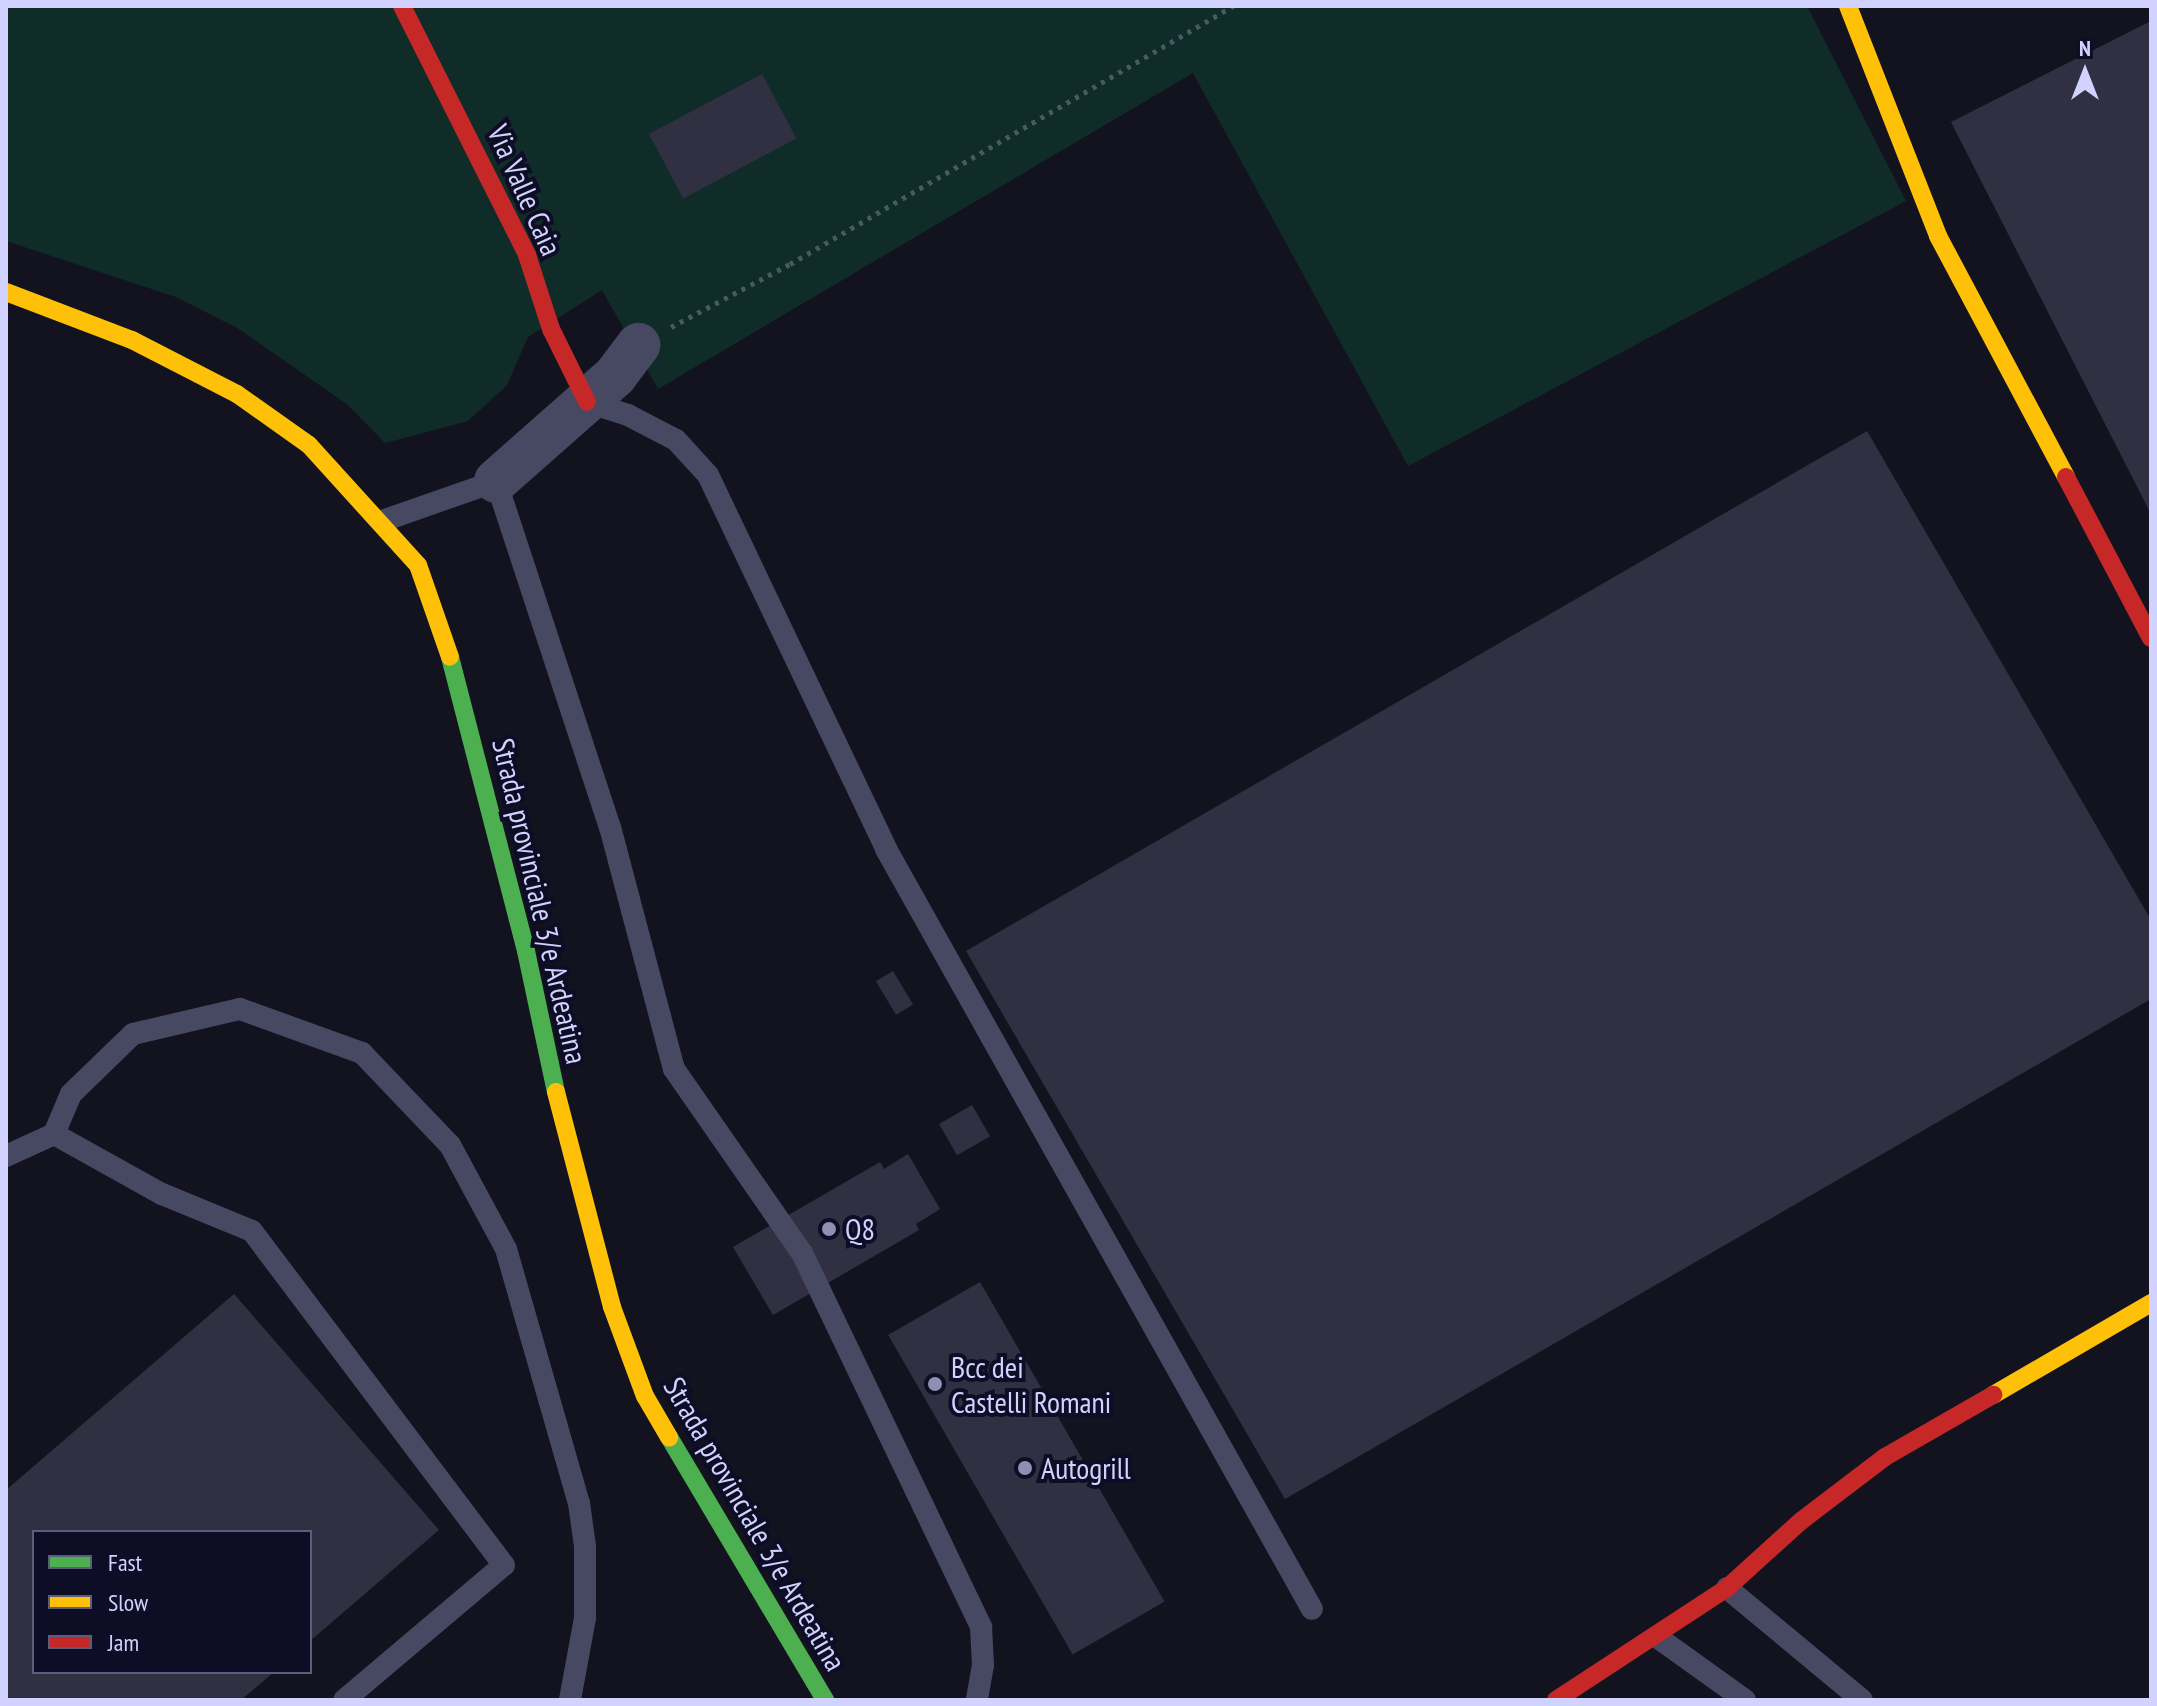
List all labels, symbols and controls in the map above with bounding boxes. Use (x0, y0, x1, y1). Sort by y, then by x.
north arrow (2045, 32, 2125, 112)
text: N (2079, 34, 2091, 62)
street label: Via Valle Caia (480, 119, 570, 261)
street label: Strada provinciale 3/e Ardeatina (485, 734, 595, 1068)
place label: Q8 (845, 1211, 875, 1247)
marker: Q8 (820, 1220, 838, 1238)
place label: Bcc dei Castelli Romani (951, 1349, 1111, 1420)
street label: Strada provinciale 3/e Ardeatina (656, 1371, 854, 1677)
marker: Bcc dei Castelli Romani (926, 1375, 944, 1393)
place label: Autogrill (1041, 1450, 1131, 1486)
marker: Autogrill (1016, 1459, 1034, 1477)
legend (32, 1530, 312, 1674)
text: Fast (108, 1547, 142, 1578)
text: Slow (108, 1587, 148, 1618)
text: Jam (108, 1627, 139, 1658)

